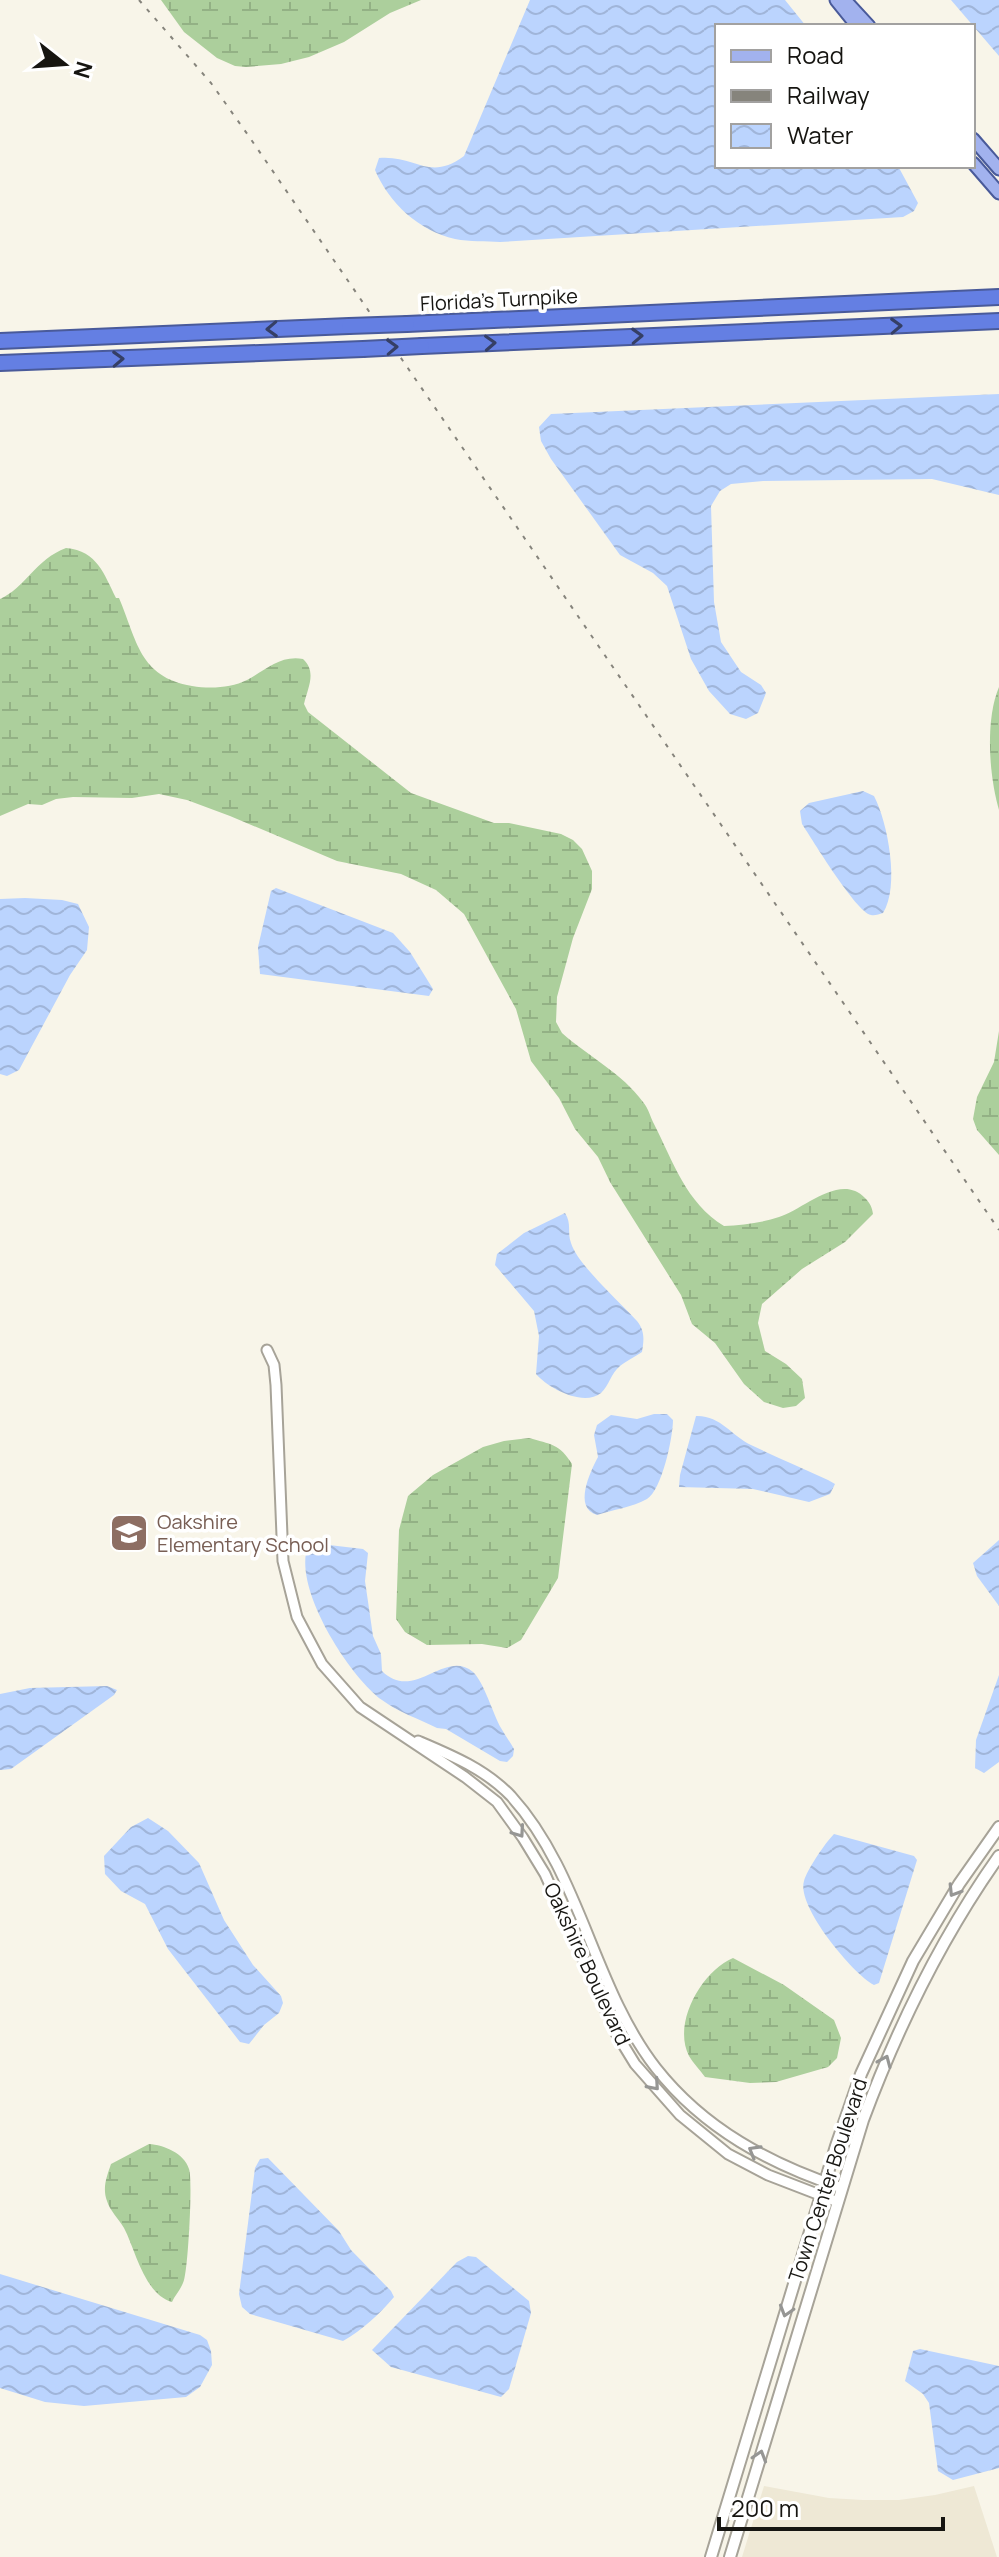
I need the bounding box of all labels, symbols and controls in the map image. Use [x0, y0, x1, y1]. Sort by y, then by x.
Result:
north arrow [24, 24, 104, 104]
legend [715, 24, 975, 168]
text: Road [787, 38, 844, 71]
text: N [66, 58, 100, 82]
text: Railway [787, 78, 870, 111]
text: Water [787, 118, 854, 151]
street label: Florida's Turnpike [419, 282, 579, 317]
one-way arrow [890, 317, 903, 334]
one-way arrow [265, 321, 278, 338]
one-way arrow [631, 328, 644, 345]
one-way arrow [484, 334, 497, 351]
one-way arrow [386, 339, 399, 356]
one-way arrow [112, 350, 125, 367]
place label: Oakshire Elementary School [157, 1508, 329, 1558]
school or university icon: Oakshire Elementary School [108, 1512, 150, 1554]
one-way arrow [509, 1824, 524, 1838]
street label: Oakshire Boulevard [538, 1878, 637, 2049]
one-way arrow [949, 1882, 964, 1897]
one-way arrow [876, 2055, 892, 2070]
street label: Town Center Boulevard [782, 2075, 873, 2285]
one-way arrow [644, 2076, 658, 2091]
one-way arrow [748, 2145, 763, 2161]
one-way arrow [779, 2303, 795, 2317]
one-way arrow [751, 2449, 767, 2463]
scale bar [719, 2481, 943, 2531]
text: 200 m [731, 2491, 799, 2524]

